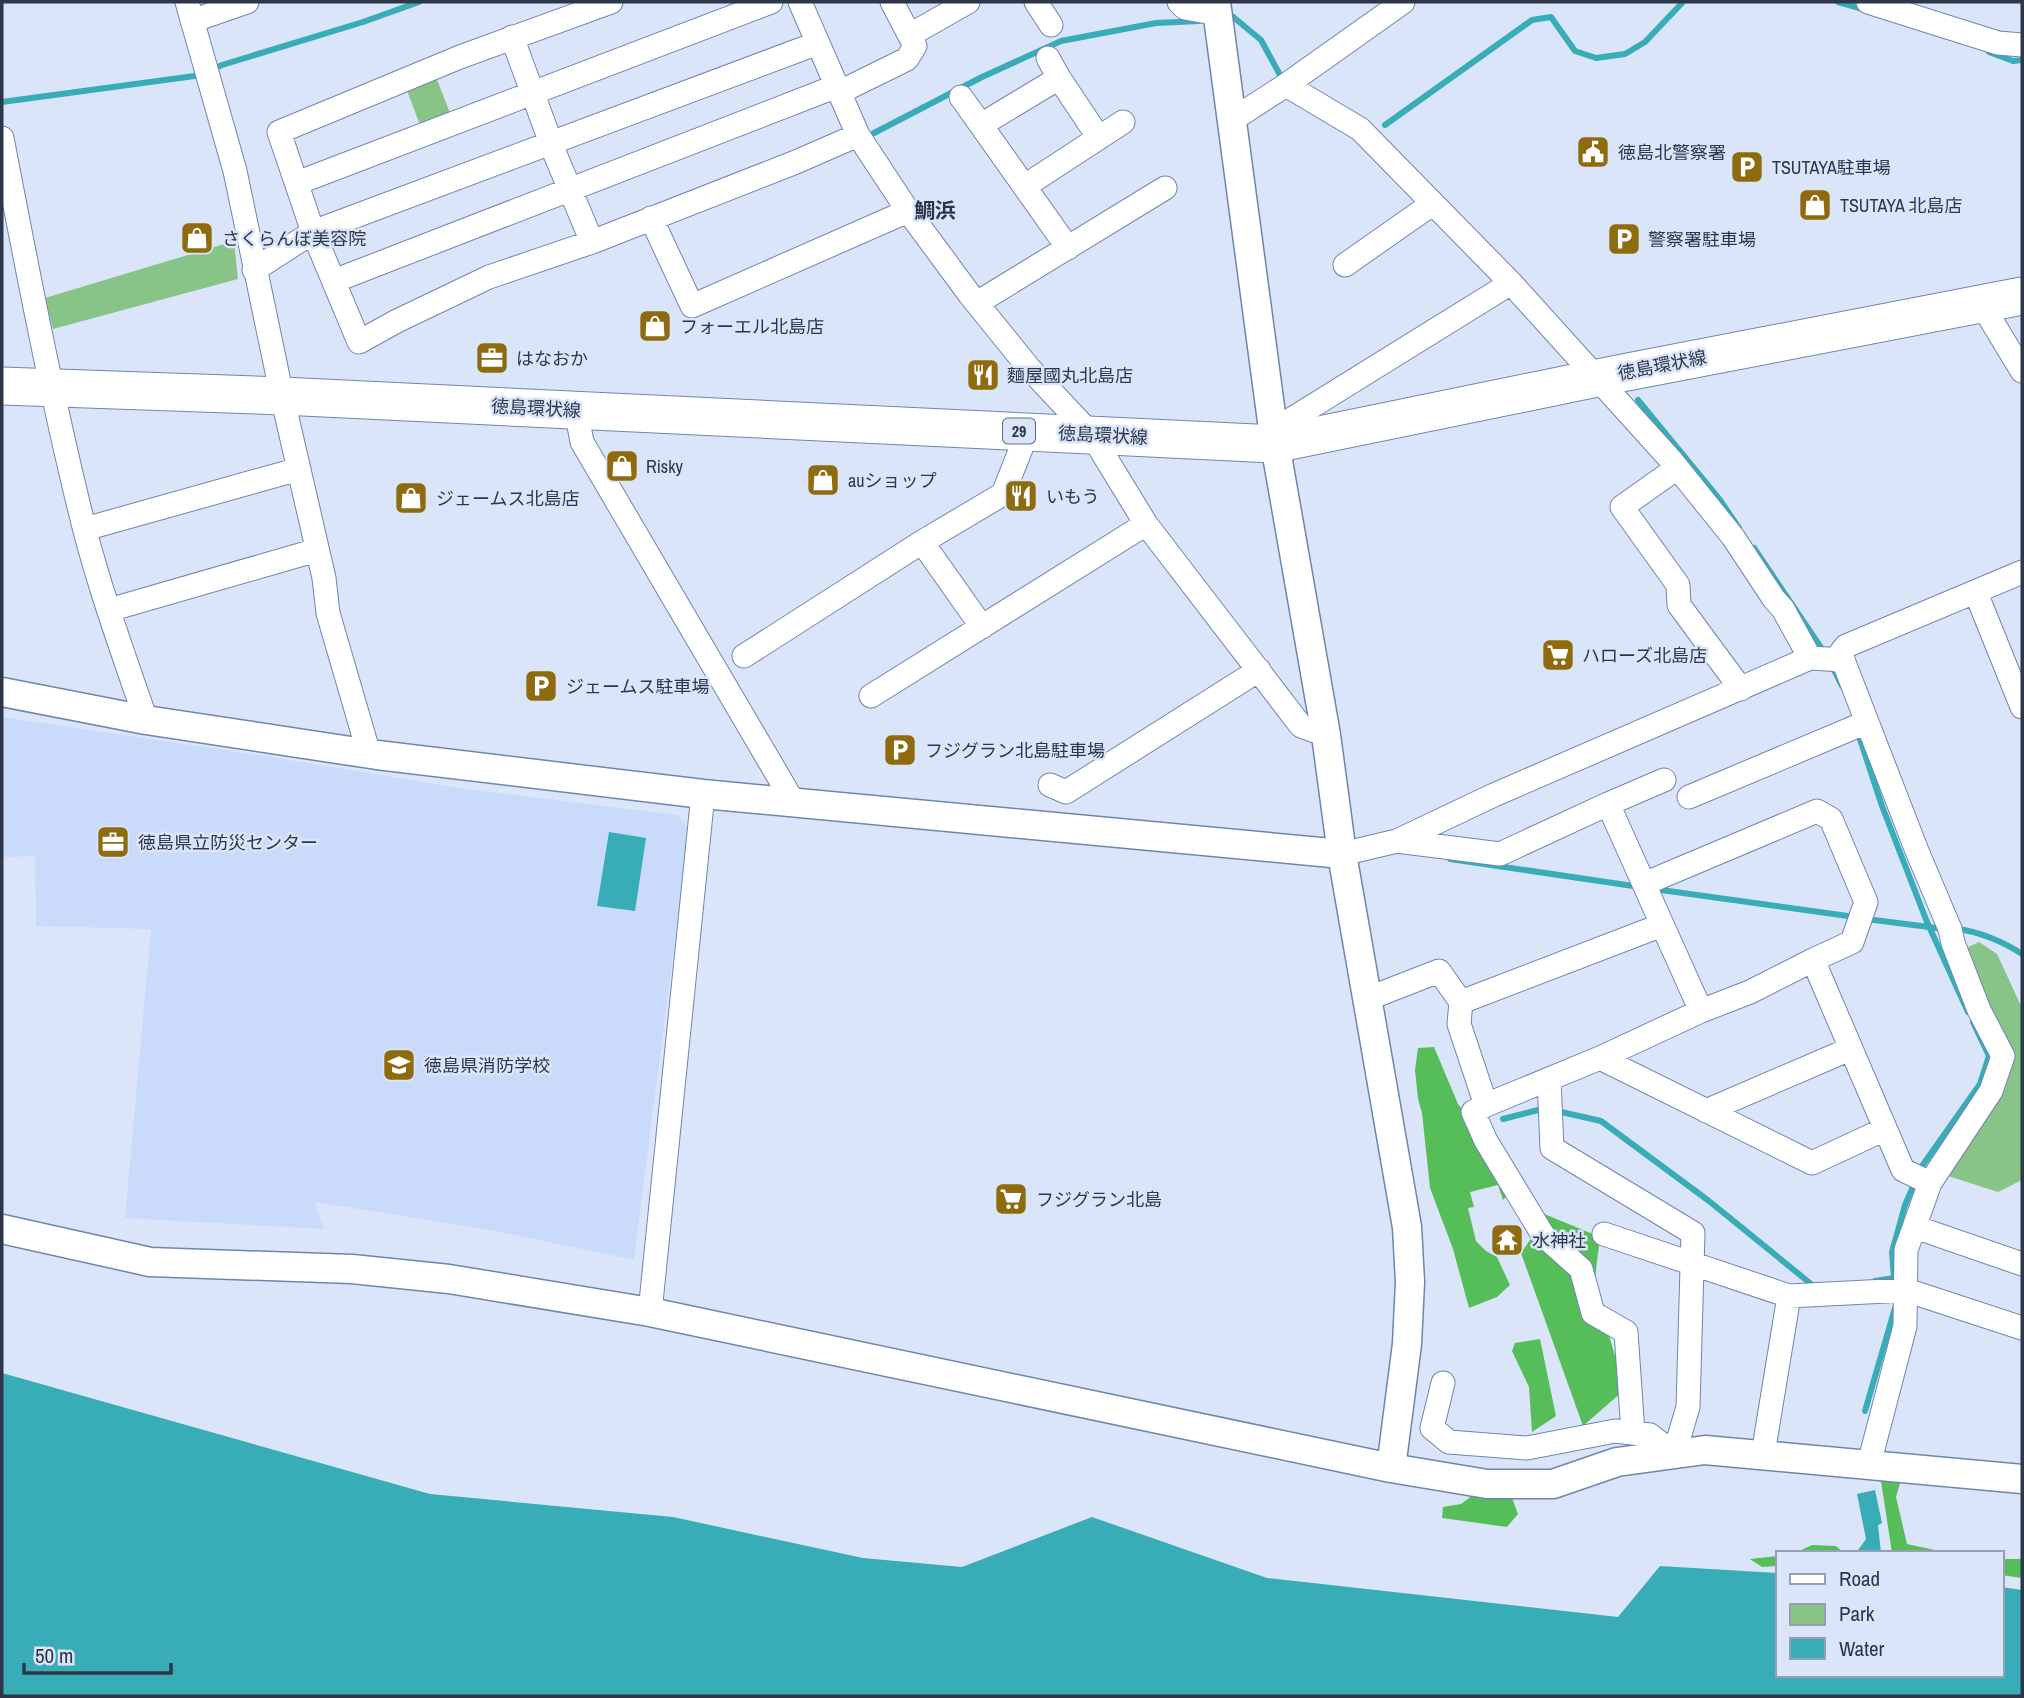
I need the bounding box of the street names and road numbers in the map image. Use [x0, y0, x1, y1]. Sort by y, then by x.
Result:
street label: 徳島環状線 [1615, 344, 1709, 386]
street label: 徳島環状線 [490, 393, 582, 423]
road number: 29 [1003, 418, 1035, 444]
street label: 徳島環状線 [1057, 420, 1149, 450]

